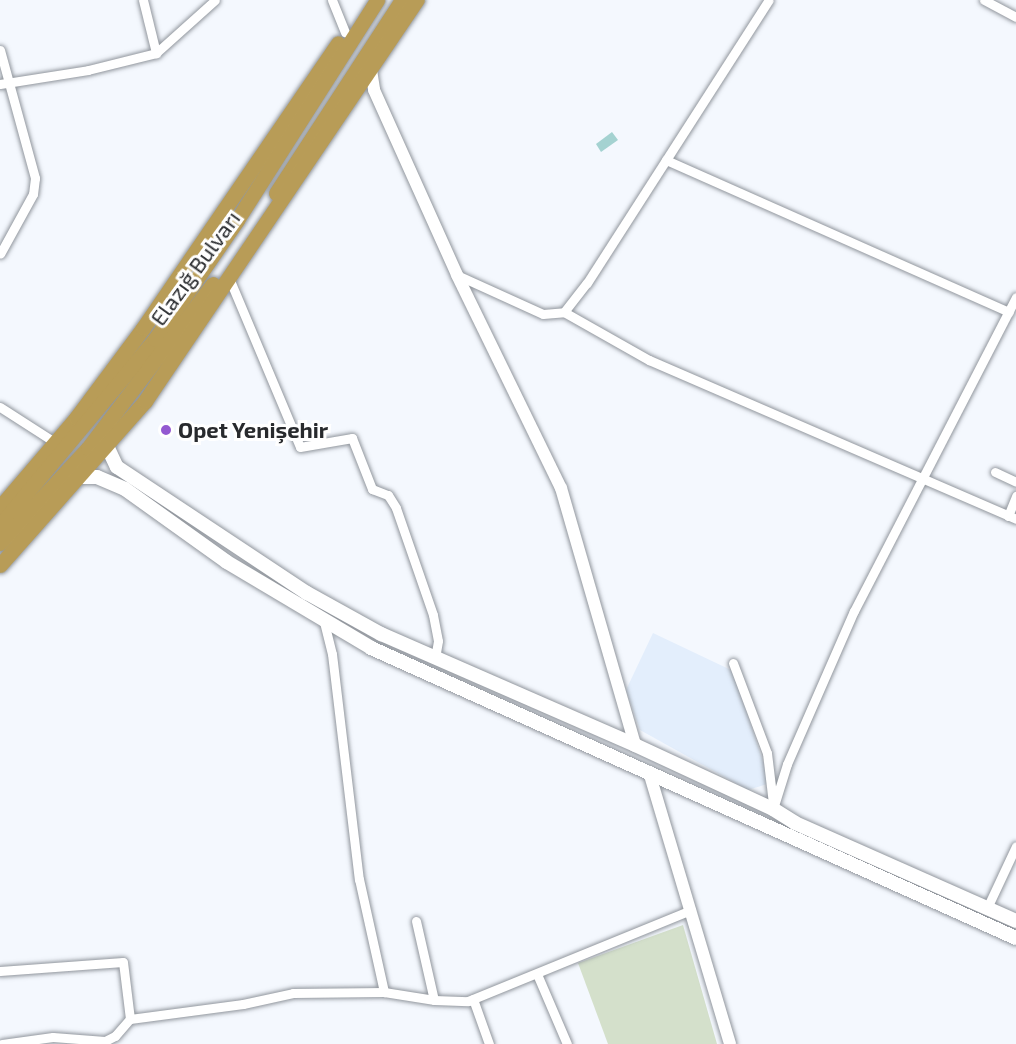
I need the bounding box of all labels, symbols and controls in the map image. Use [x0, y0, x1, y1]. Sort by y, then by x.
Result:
street label: Elazığ Bulvarı [145, 206, 245, 330]
place label: Opet Yenişehir [178, 417, 329, 443]
marker: Opet Yenişehir [159, 423, 173, 437]

